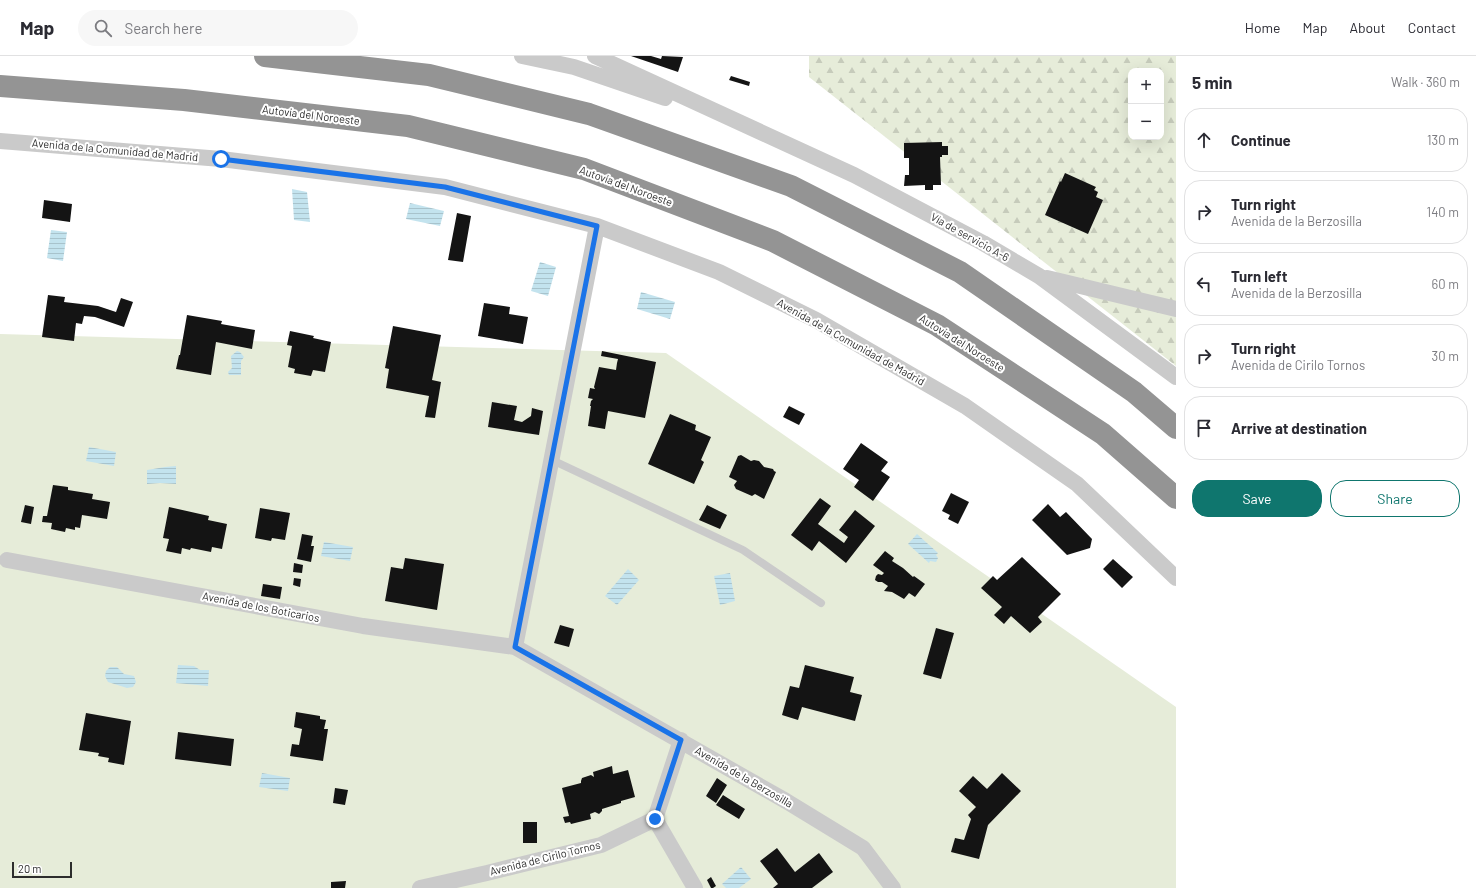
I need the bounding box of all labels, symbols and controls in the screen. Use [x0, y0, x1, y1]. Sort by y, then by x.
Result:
search box [78, 10, 358, 46]
text: Map [20, 16, 54, 39]
icon: search [92, 17, 114, 39]
text: Search here [124, 19, 202, 37]
text: Home [1245, 19, 1281, 36]
text: Map [1303, 19, 1327, 36]
text: About [1349, 19, 1386, 36]
text: Contact [1408, 19, 1456, 36]
map controls [1128, 68, 1164, 140]
button: + [1128, 68, 1164, 104]
text: 5 min [1192, 72, 1232, 92]
text: Walk · 360 m [1391, 74, 1460, 90]
street label: Autovía del Noroeste [261, 102, 361, 127]
button: − [1128, 104, 1164, 140]
icon: ahead [1193, 129, 1215, 151]
text: Continue [1231, 131, 1291, 149]
text: 130 m [1427, 132, 1459, 148]
street label: Avenida de la Comunidad de Madrid [31, 136, 199, 163]
route start [212, 150, 230, 168]
street label: Autovía del Noroeste [578, 163, 675, 208]
text: Turn right [1231, 195, 1296, 213]
icon: right [1193, 201, 1215, 223]
text: 140 m [1427, 204, 1459, 220]
street label: Vía de servicio A-6 [929, 210, 1012, 264]
text: Avenida de la Berzosilla [1231, 213, 1362, 229]
text: Turn left [1231, 267, 1287, 285]
icon: left [1193, 273, 1215, 295]
text: 60 m [1432, 276, 1459, 292]
text: Avenida de la Berzosilla [1231, 285, 1362, 301]
street label: Avenida de la Comunidad de Madrid [775, 295, 927, 388]
street label: Autovía del Noroeste [917, 311, 1007, 374]
text: Turn right [1231, 339, 1296, 357]
icon: right [1193, 345, 1215, 367]
text: 30 m [1432, 348, 1459, 364]
text: Avenida de Cirilo Tornos [1231, 357, 1365, 373]
icon: arrive [1193, 417, 1215, 439]
text: Arrive at destination [1231, 419, 1367, 437]
button: Save [1192, 480, 1322, 517]
button: Share [1330, 480, 1460, 517]
street label: Avenida de los Boticarios [201, 589, 321, 624]
street label: Avenida de la Berzosilla [693, 743, 795, 810]
route end [646, 810, 664, 828]
street label: Avenida de Cirilo Tornos [488, 837, 602, 878]
scale bar [12, 860, 72, 879]
text: 20 m [18, 862, 41, 875]

